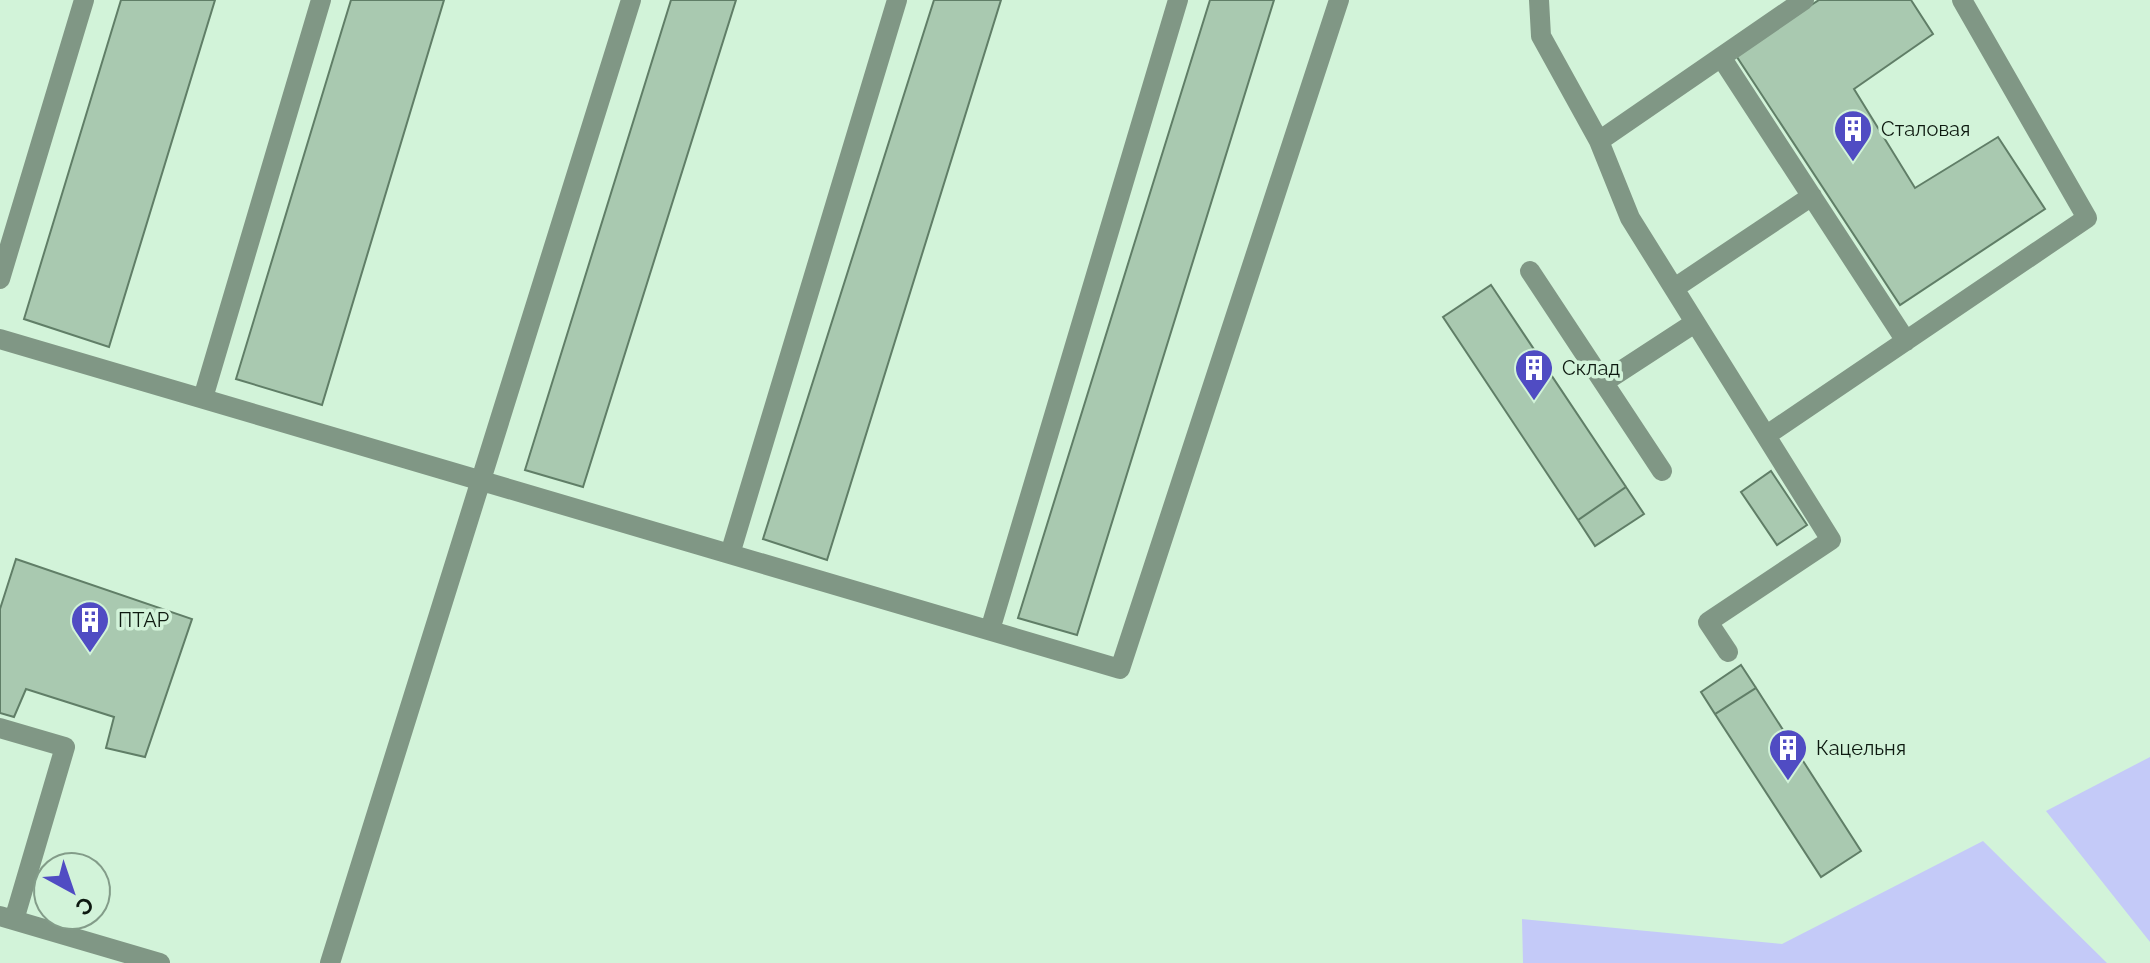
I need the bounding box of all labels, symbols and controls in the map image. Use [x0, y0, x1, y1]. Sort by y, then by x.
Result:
building icon: Сталовая [1832, 108, 1874, 163]
place label: Сталовая [1881, 117, 1970, 141]
building icon: Склад [1513, 347, 1555, 402]
place label: Склад [1562, 356, 1620, 380]
building icon: ПТАР [69, 599, 111, 654]
place label: ПТАР [118, 608, 169, 632]
building icon: Кацельня [1767, 727, 1809, 782]
place label: Кацельня [1816, 736, 1906, 760]
north arrow [32, 851, 112, 931]
text: С [71, 892, 99, 921]

